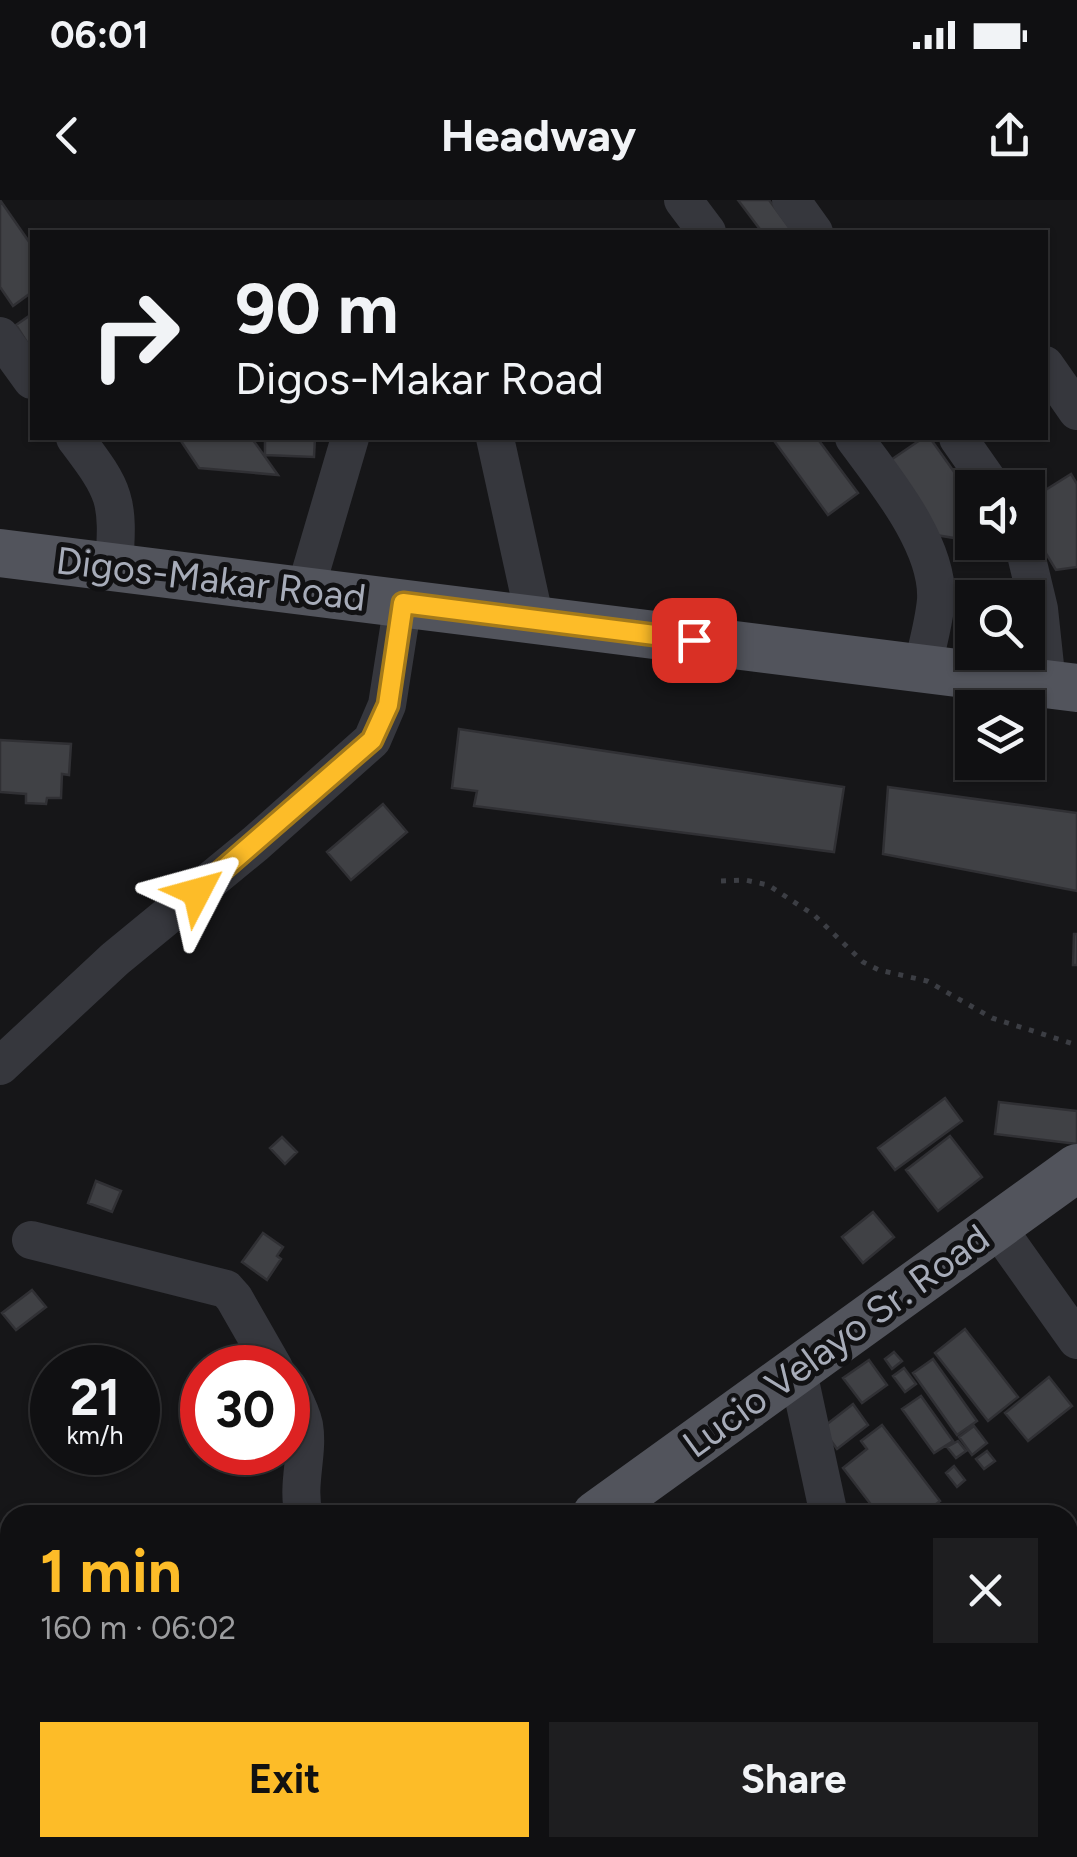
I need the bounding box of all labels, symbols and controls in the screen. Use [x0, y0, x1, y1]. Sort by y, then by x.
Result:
text: 06:01 [50, 12, 149, 58]
icon: back [40, 108, 95, 163]
text: Headway [441, 108, 636, 162]
icon: share [982, 108, 1037, 163]
text: 90 m [235, 266, 399, 351]
icon: right [70, 270, 200, 400]
text: Digos-Makar Road [235, 351, 604, 405]
map controls [955, 470, 1045, 780]
button: sound [955, 470, 1045, 560]
street label: Digos-Makar Road [54, 537, 368, 621]
button: search [955, 580, 1045, 670]
pin [652, 598, 737, 683]
icon: arrive [667, 613, 722, 668]
button: layers [955, 690, 1045, 780]
position arrow [145, 840, 249, 944]
street label: Lucio Velayo Sr. Road [674, 1215, 998, 1467]
speed limit sign: 30 [180, 1345, 310, 1475]
text: 21 [70, 1367, 120, 1428]
text: km/h [66, 1420, 124, 1450]
text: 1 min [40, 1535, 182, 1607]
button: close [933, 1538, 1038, 1643]
text: 160 m · 06:02 [40, 1609, 236, 1647]
button: Exit [40, 1722, 529, 1837]
button: Share [549, 1722, 1038, 1837]

